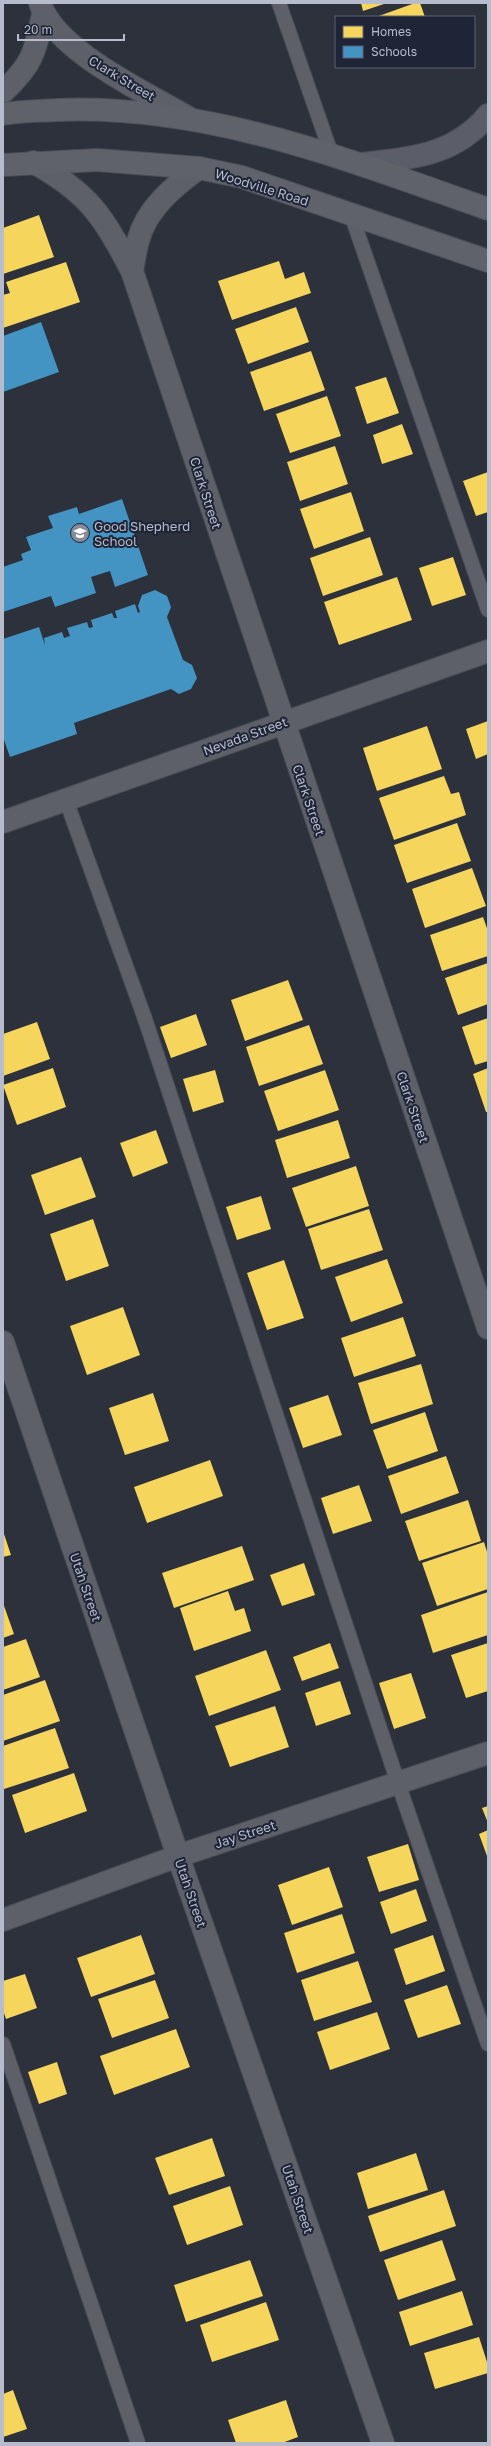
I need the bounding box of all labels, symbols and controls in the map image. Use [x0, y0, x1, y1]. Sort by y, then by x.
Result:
scale bar [18, 16, 124, 42]
legend [335, 16, 475, 68]
text: 20 m [24, 22, 52, 37]
text: Homes [371, 24, 411, 39]
text: Schools [371, 44, 417, 59]
street label: Clark Street [86, 52, 158, 104]
street label: Woodville Road [213, 165, 311, 209]
street label: Clark Street [187, 455, 225, 531]
place label: Good Shepherd School [94, 518, 190, 549]
school or university icon: Good Shepherd School [69, 522, 91, 544]
street label: Nevada Street [201, 713, 289, 759]
street label: Clark Street [289, 762, 329, 838]
street label: Clark Street [393, 1069, 433, 1145]
street label: Utah Street [67, 1550, 105, 1624]
street label: Jay Street [212, 1817, 278, 1851]
street label: Utah Street [172, 1856, 210, 1930]
street label: Utah Street [279, 2162, 317, 2236]

